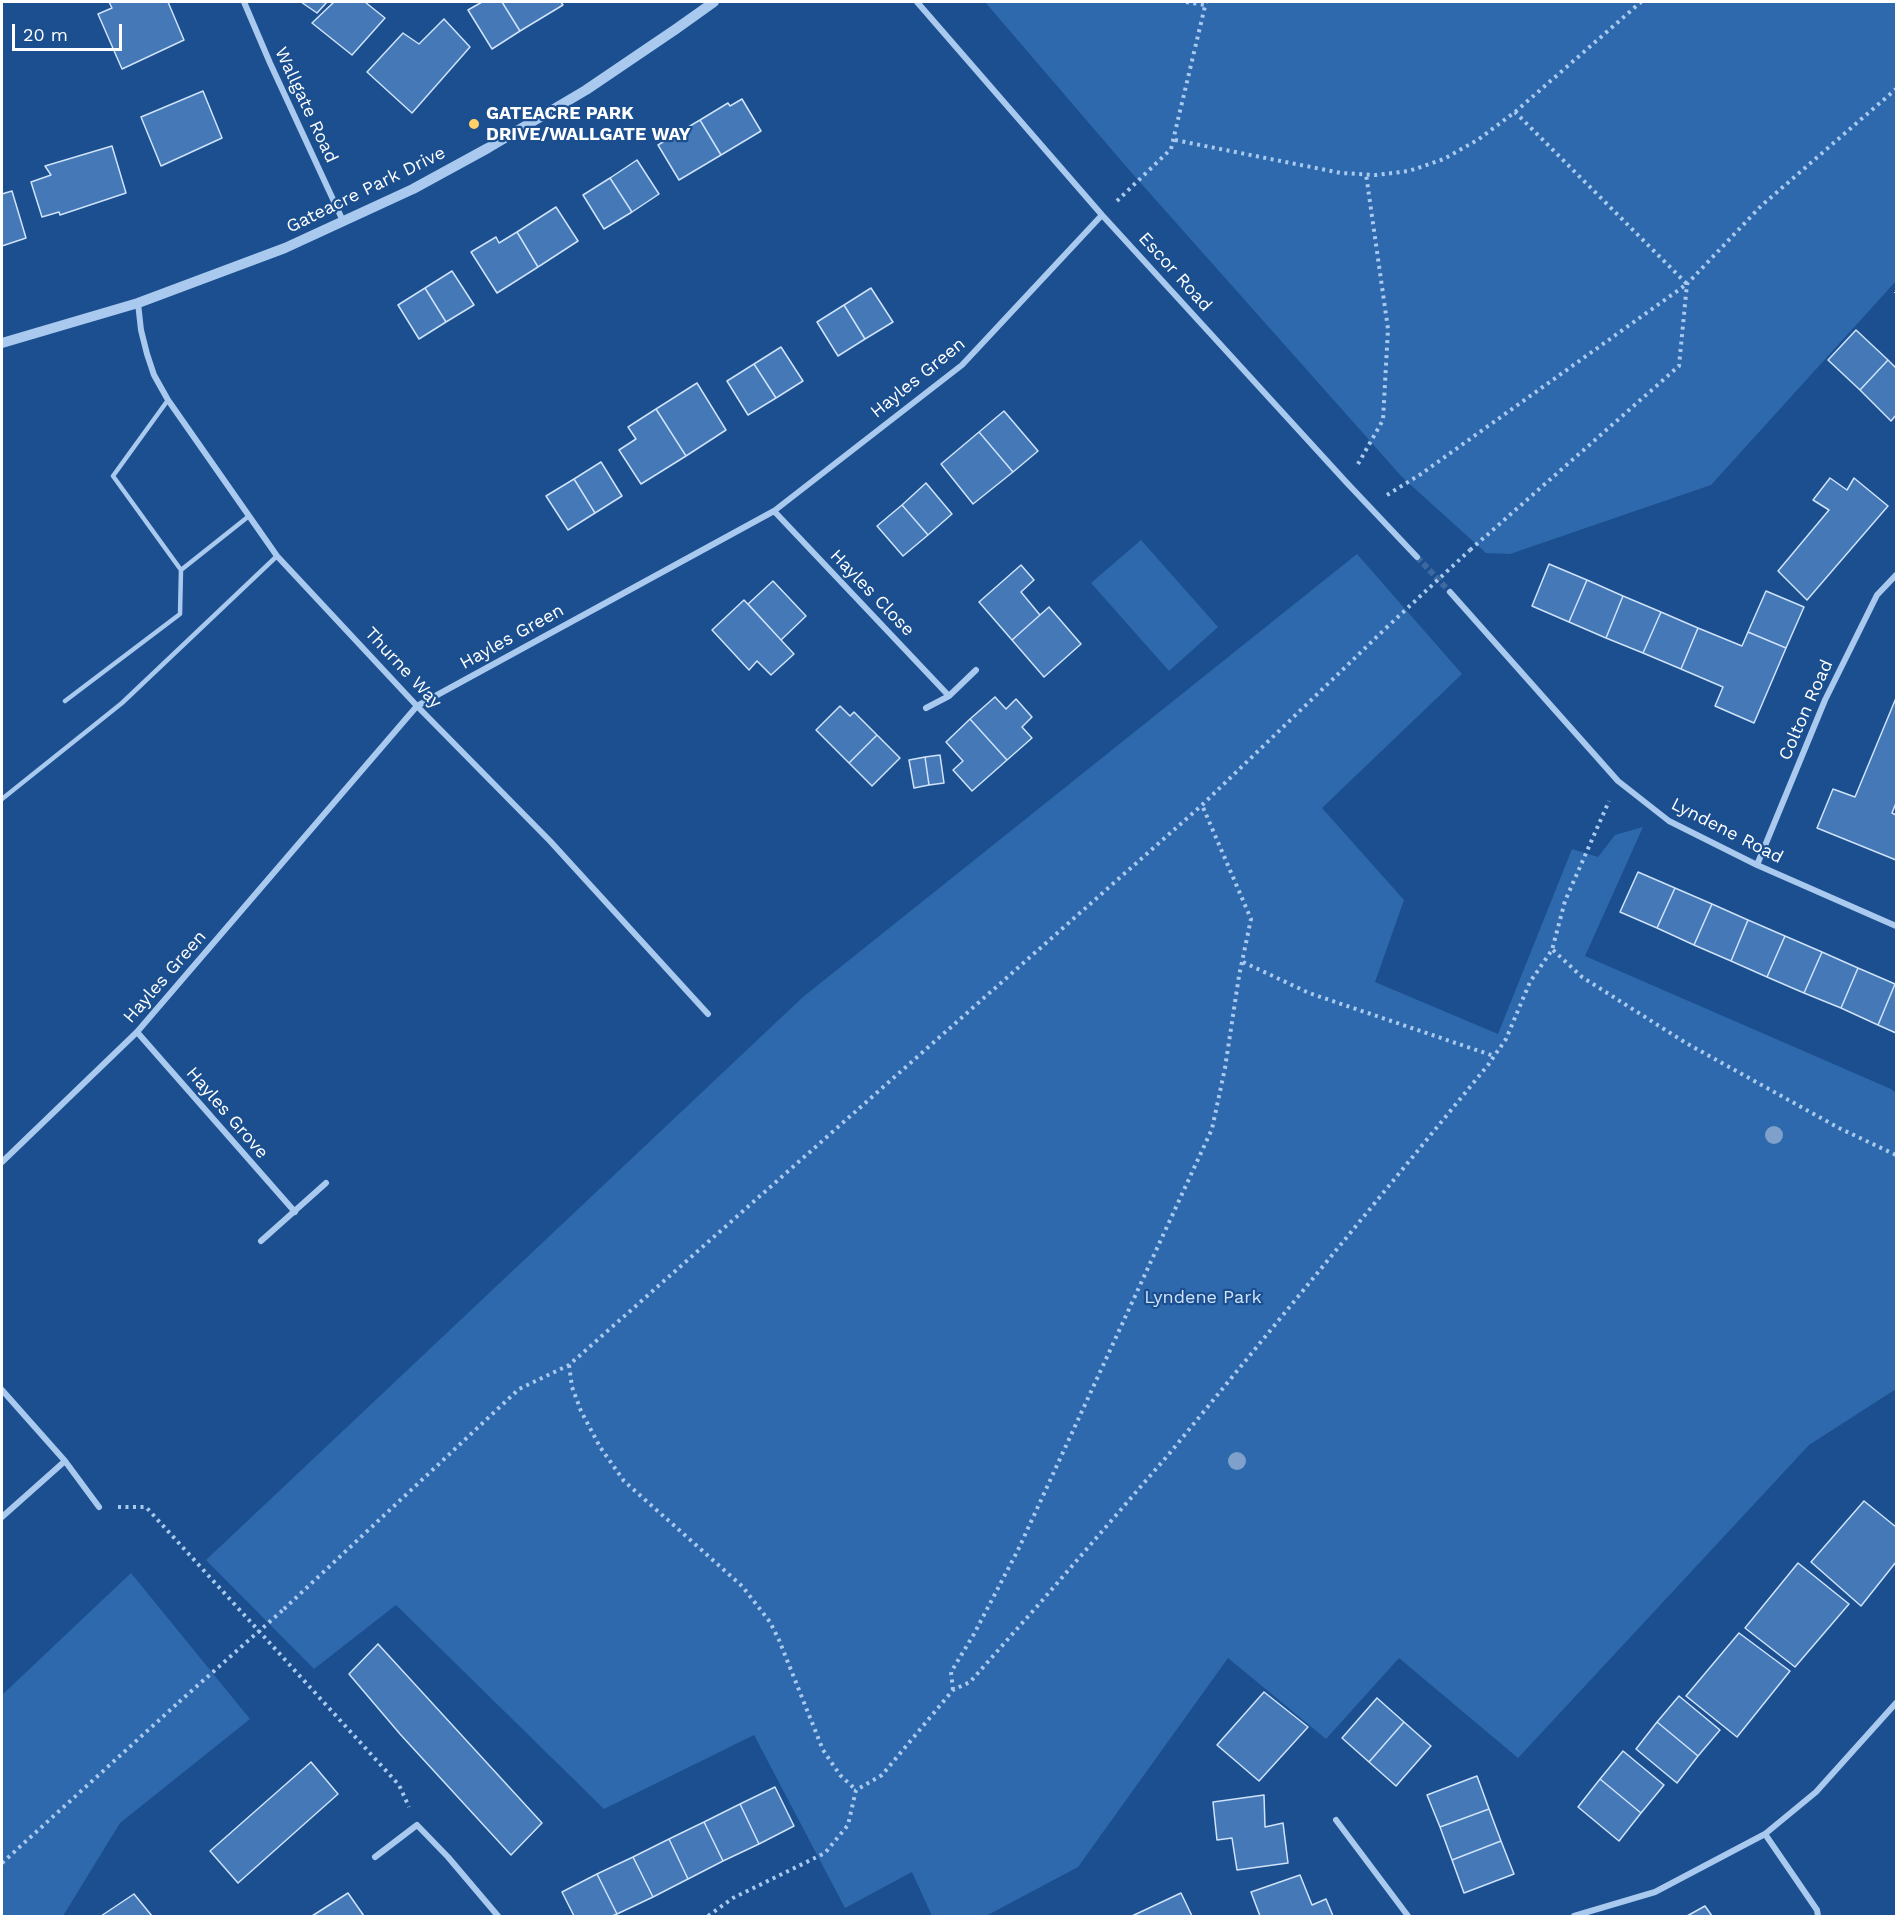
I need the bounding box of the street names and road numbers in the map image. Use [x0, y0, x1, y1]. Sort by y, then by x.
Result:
street label: Wallgate Road [270, 44, 342, 166]
street label: Gateacre Park Drive [283, 142, 449, 238]
street label: Escor Road [1134, 228, 1216, 316]
street label: Hayles Green [866, 333, 970, 423]
street label: Hayles Close [825, 545, 919, 641]
street label: Hayles Green [456, 600, 568, 674]
street label: Thurne Way [360, 623, 446, 713]
street label: Colton Road [1774, 656, 1838, 764]
street label: Lyndene Road [1667, 793, 1787, 869]
street label: Hayles Green [119, 926, 211, 1028]
street label: Hayles Grove [181, 1063, 273, 1163]

